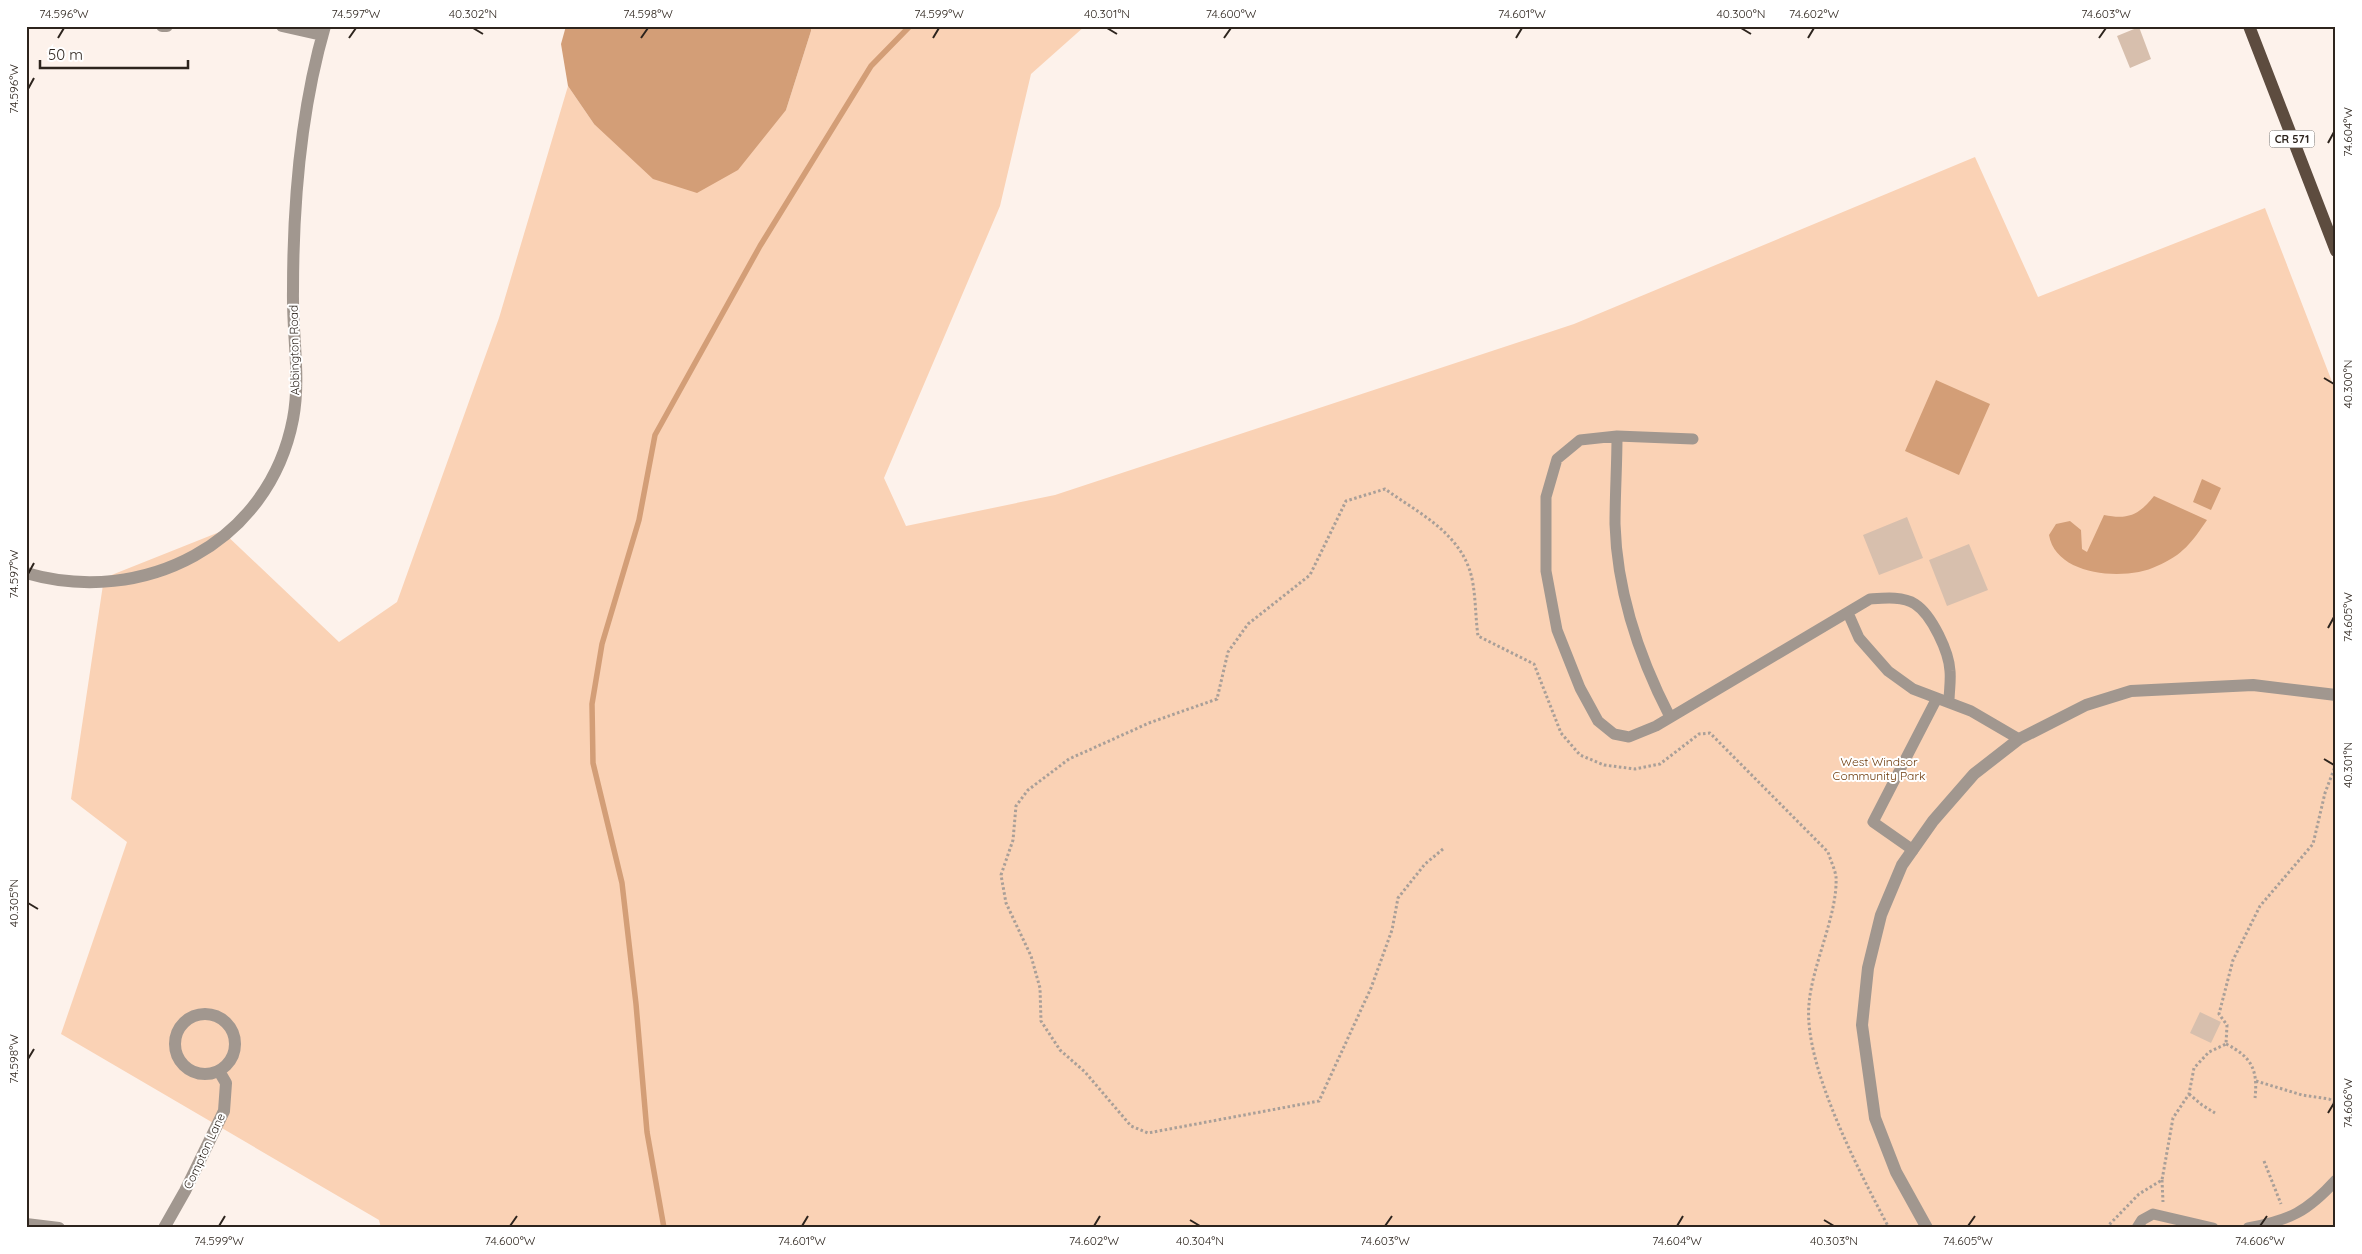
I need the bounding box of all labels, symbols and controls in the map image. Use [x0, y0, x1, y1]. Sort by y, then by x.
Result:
text: 74.596°W [39, 6, 89, 21]
text: 74.597°W [332, 6, 381, 21]
text: 40.302°N [449, 6, 497, 21]
text: 74.598°W [623, 6, 673, 21]
text: 74.599°W [914, 6, 964, 21]
text: 40.301°N [1084, 6, 1130, 21]
text: 74.600°W [1206, 6, 1257, 21]
text: 74.601°W [1498, 6, 1546, 21]
text: 40.300°N [1717, 6, 1765, 21]
text: 74.602°W [1789, 6, 1839, 21]
text: 74.603°W [2081, 6, 2131, 21]
scale bar [40, 38, 188, 70]
text: 50 m [48, 45, 83, 64]
text: 74.596°W [6, 64, 21, 114]
text: 74.604°W [2340, 107, 2355, 157]
road number: CR 571 [2270, 130, 2314, 148]
street label: Abbington Road [286, 305, 302, 395]
text: 40.300°N [2340, 360, 2355, 408]
text: 74.597°W [6, 549, 21, 598]
text: 74.605°W [2340, 592, 2355, 642]
text: 40.301°N [2340, 742, 2355, 788]
park label: West Windsor Community Park [1833, 754, 1925, 783]
text: 40.305°N [6, 879, 21, 927]
text: 74.598°W [6, 1034, 21, 1084]
text: 74.606°W [2340, 1078, 2355, 1128]
street label: Compton Lane [180, 1110, 228, 1191]
text: 74.599°W [194, 1233, 244, 1248]
text: 74.600°W [485, 1233, 536, 1248]
text: 74.601°W [778, 1233, 826, 1248]
text: 74.602°W [1069, 1233, 1119, 1248]
text: 40.304°N [1176, 1233, 1224, 1248]
text: 74.603°W [1360, 1233, 1410, 1248]
text: 74.604°W [1652, 1233, 1702, 1248]
text: 40.303°N [1810, 1233, 1858, 1248]
text: 74.605°W [1943, 1233, 1993, 1248]
text: 74.606°W [2235, 1233, 2285, 1248]

